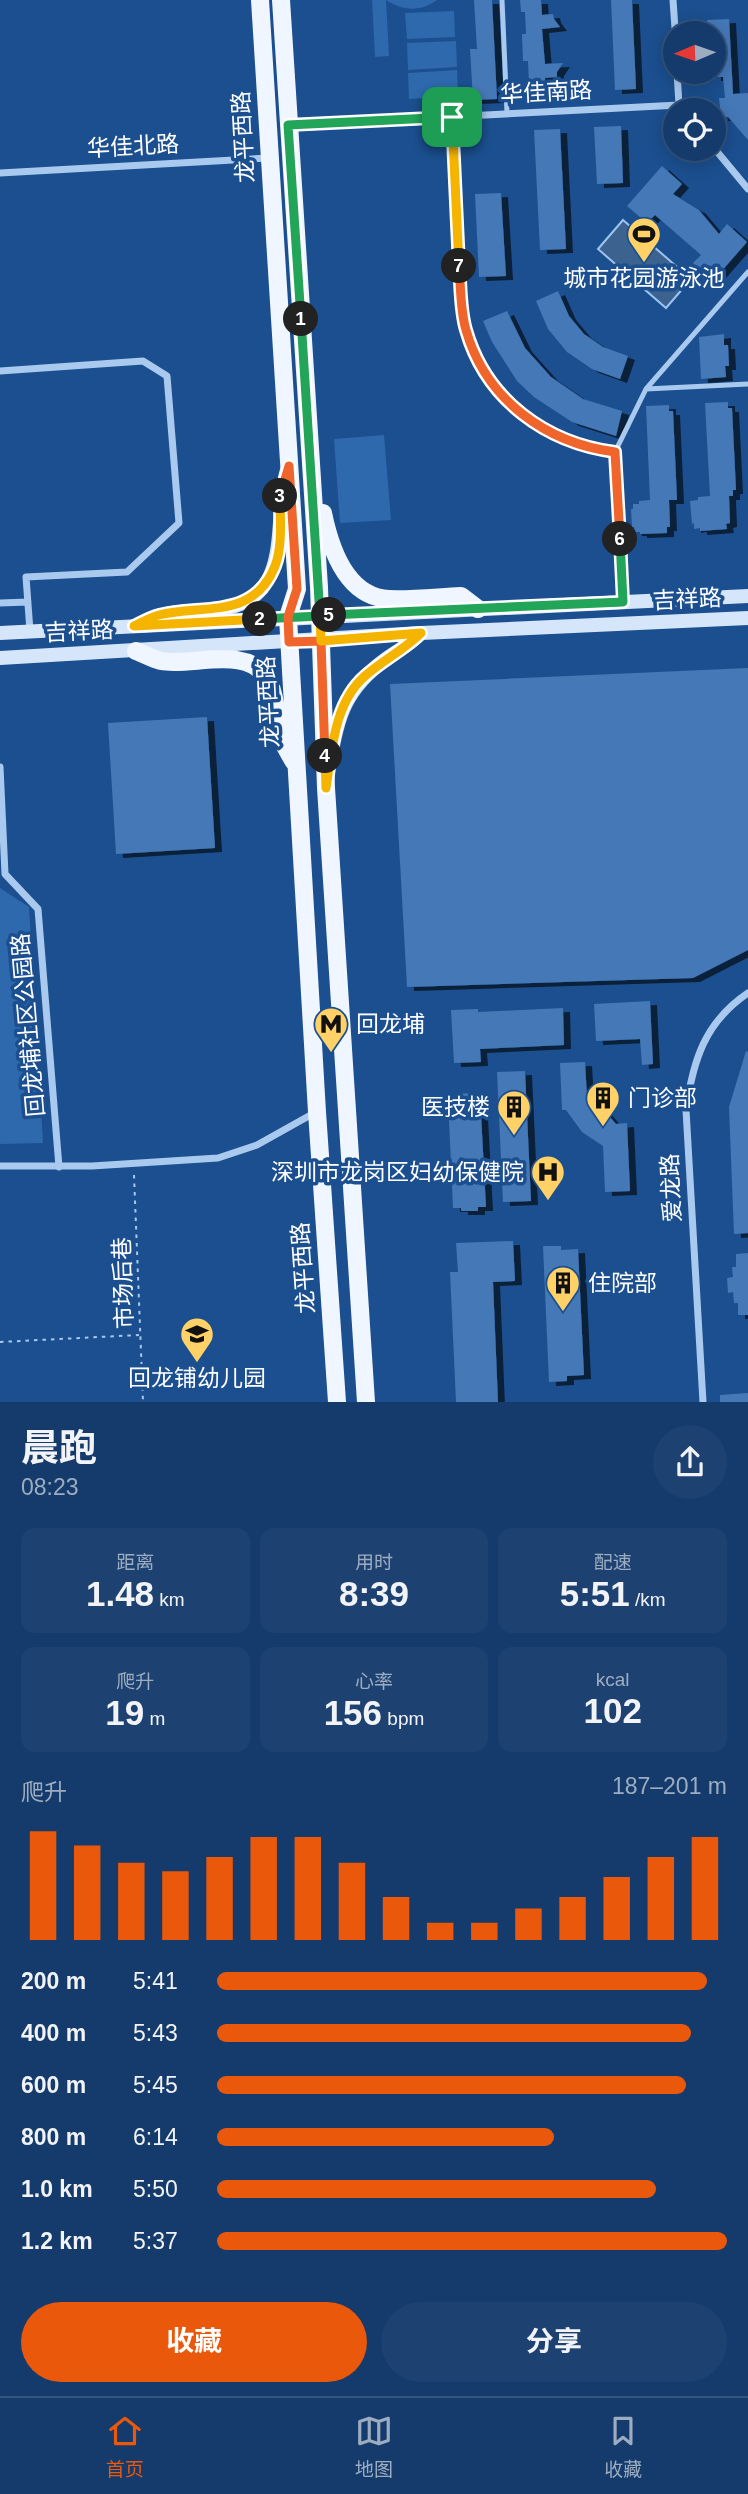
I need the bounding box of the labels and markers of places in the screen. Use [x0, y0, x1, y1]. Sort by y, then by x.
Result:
pin [422, 87, 482, 147]
sports icon: 城市花园游泳池 [625, 215, 663, 264]
pin: 7 [442, 248, 476, 284]
place label: 城市花园游泳池 [564, 265, 725, 291]
pin: 1 [284, 302, 318, 336]
pin: 3 [262, 478, 298, 514]
pin: 6 [602, 522, 638, 556]
pin: 5 [312, 598, 346, 632]
pin: 2 [243, 602, 278, 636]
pin: 4 [308, 738, 342, 774]
metro station icon: 回龙埔 [312, 1005, 350, 1054]
place label: 回龙埔 [356, 1011, 425, 1037]
building icon: 门诊部 [584, 1079, 622, 1128]
place label: 门诊部 [628, 1085, 697, 1111]
building icon: 医技楼 [495, 1088, 533, 1137]
place label: 医技楼 [421, 1094, 490, 1120]
hospital icon: 深圳市龙岗区妇幼保健院 [529, 1153, 567, 1202]
place label: 深圳市龙岗区妇幼保健院 [271, 1159, 524, 1185]
building icon: 住院部 [544, 1264, 582, 1313]
place label: 住院部 [588, 1270, 657, 1296]
school or university icon: 回龙铺幼儿园 [178, 1315, 216, 1364]
place label: 回龙铺幼儿园 [128, 1365, 266, 1391]

